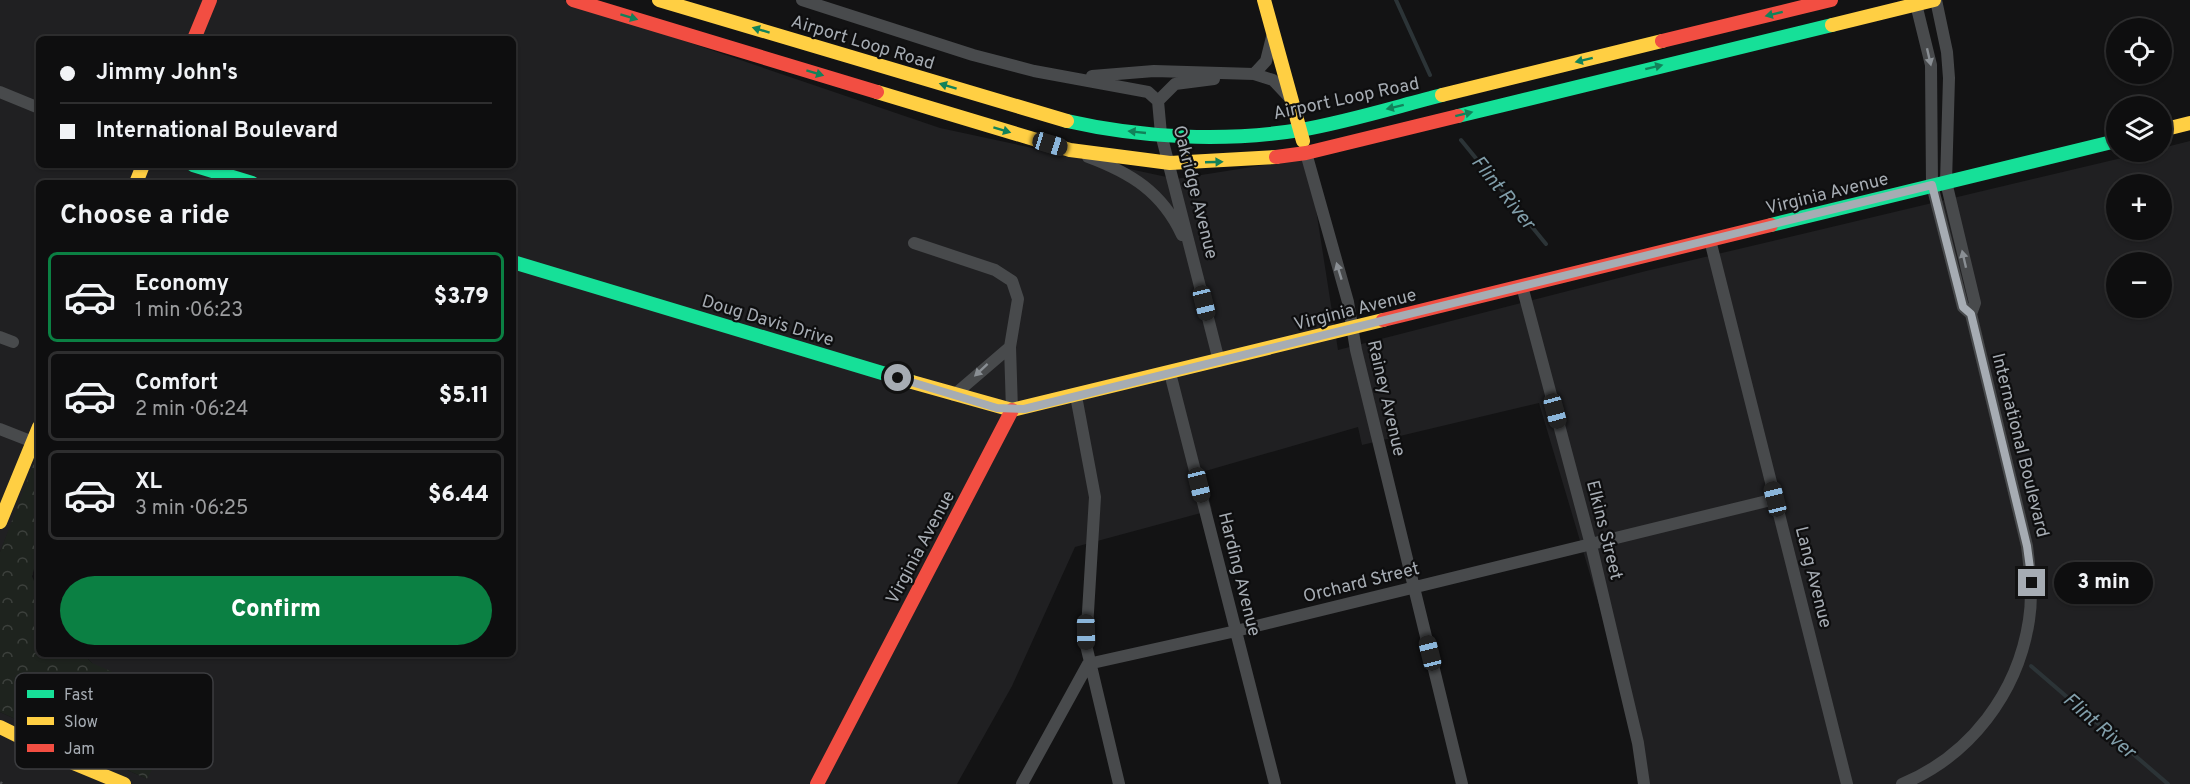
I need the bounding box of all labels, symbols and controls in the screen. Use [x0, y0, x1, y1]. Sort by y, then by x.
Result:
one-way arrow [1765, 9, 1783, 19]
street label: Airport Loop Road [788, 11, 937, 76]
one-way arrow [620, 13, 638, 22]
map controls [2106, 18, 2172, 318]
button: locate [2106, 18, 2172, 84]
one-way arrow [752, 25, 770, 34]
one-way arrow [1925, 47, 1934, 66]
one-way arrow [1575, 56, 1594, 66]
text: Jimmy John's [96, 60, 238, 87]
one-way arrow [1644, 62, 1663, 72]
one-way arrow [807, 69, 825, 78]
street label: Airport Loop Road [1271, 73, 1421, 126]
one-way arrow [939, 81, 957, 90]
button: layers [2106, 96, 2172, 162]
one-way arrow [1386, 102, 1404, 112]
one-way arrow [1455, 108, 1474, 118]
text: International Boulevard [96, 118, 338, 145]
street label: Oakridge Avenue [1167, 123, 1222, 262]
one-way arrow [993, 126, 1011, 135]
one-way arrow [1127, 127, 1146, 137]
car [1030, 130, 1070, 158]
water label: Flint River [1465, 151, 1541, 237]
one-way arrow [1205, 157, 1224, 166]
street label: Virginia Avenue [1764, 168, 1891, 221]
button: + [2106, 174, 2172, 240]
text: Choose a ride [60, 199, 230, 233]
one-way arrow [1959, 250, 1969, 269]
button: − [2106, 252, 2172, 318]
one-way arrow [1334, 262, 1343, 280]
icon: car [63, 270, 117, 324]
text: Economy [135, 271, 229, 298]
car [1191, 283, 1217, 323]
text: $3.79 [434, 284, 489, 311]
street label: Virginia Avenue [1292, 284, 1419, 337]
street label: Doug Davis Drive [699, 290, 836, 352]
text: 1 min · 06:23 [135, 298, 243, 324]
street label: Rainey Avenue [1361, 338, 1410, 459]
street label: International Boulevard [1986, 351, 2054, 540]
one-way arrow [974, 363, 989, 376]
route start [884, 364, 911, 391]
icon: car [63, 369, 117, 423]
text: Comfort [135, 370, 218, 397]
text: $5.11 [439, 383, 489, 410]
car [1542, 391, 1568, 431]
text: 2 min · 06:24 [135, 397, 248, 423]
car [1186, 465, 1212, 505]
icon: car [63, 468, 117, 522]
text: XL [135, 469, 162, 496]
street label: Elkins Street [1580, 478, 1627, 583]
car [1762, 479, 1788, 519]
text: $6.44 [428, 482, 489, 509]
street label: Virginia Avenue [882, 487, 961, 608]
text: 3 min · 06:25 [135, 496, 248, 522]
street label: Harding Avenue [1212, 510, 1265, 639]
street label: Lang Avenue [1789, 524, 1836, 631]
street label: Orchard Street [1301, 558, 1422, 609]
callout: 3 min [2053, 562, 2152, 604]
route end [2018, 569, 2045, 596]
text: 3 min [2077, 570, 2130, 596]
button: Confirm [60, 576, 492, 645]
car [1077, 614, 1095, 650]
car [1417, 633, 1443, 673]
legend [15, 673, 213, 769]
text: Fast [64, 686, 94, 706]
water label: Flint River [2057, 688, 2142, 766]
text: Slow [64, 713, 98, 733]
text: Jam [64, 740, 95, 760]

